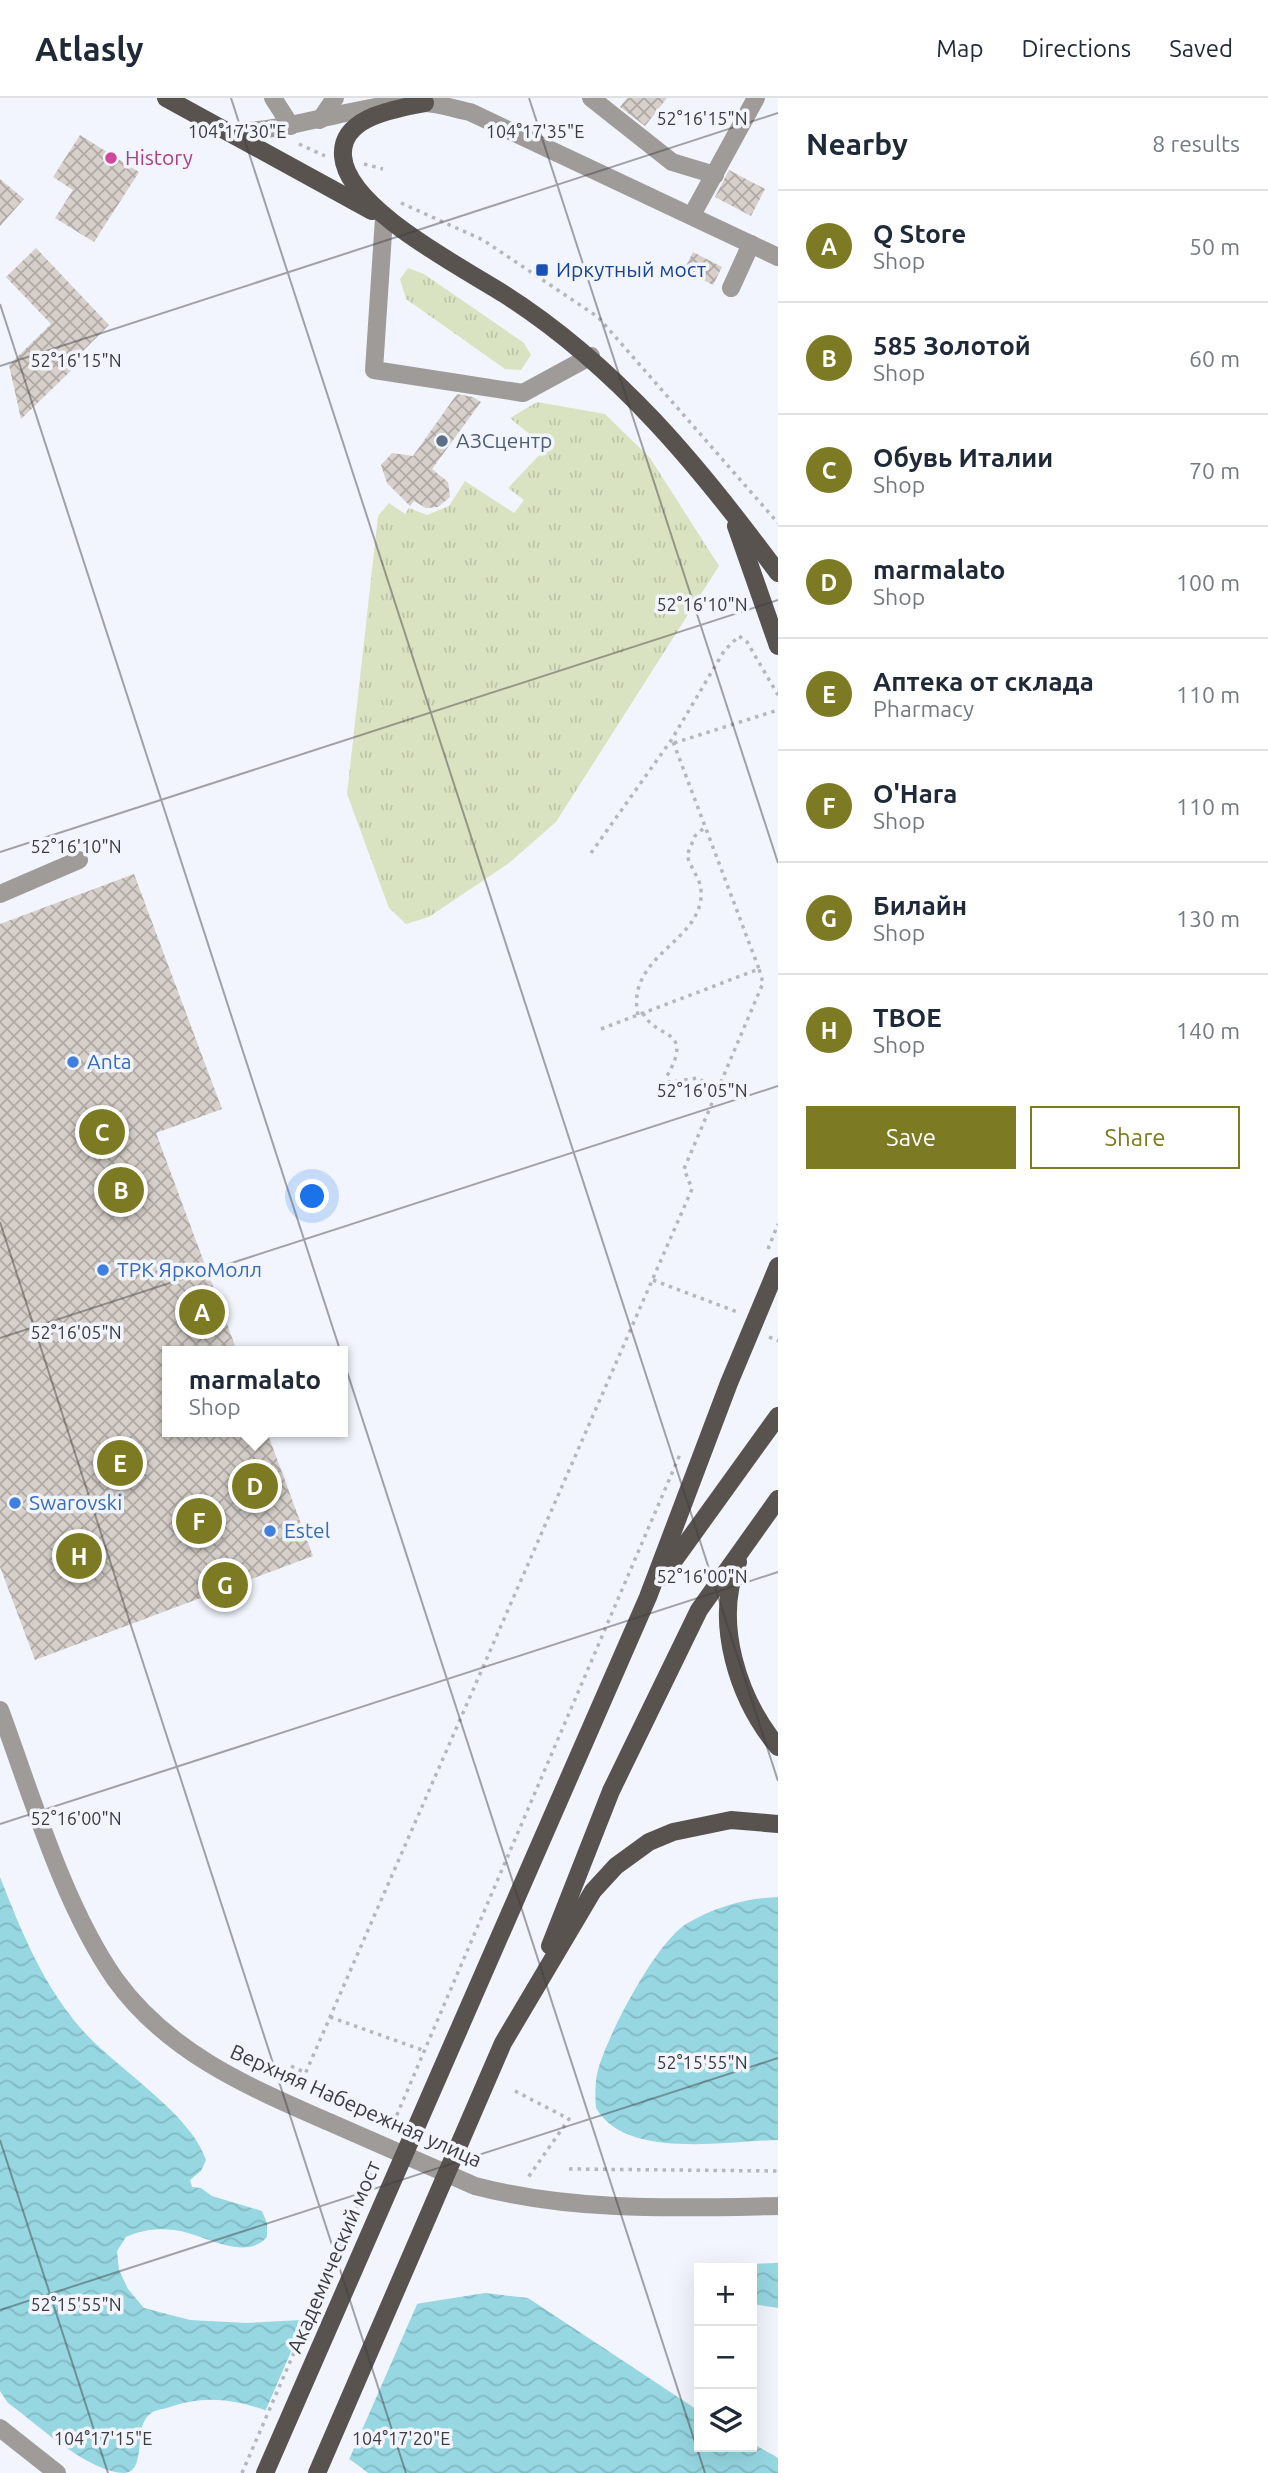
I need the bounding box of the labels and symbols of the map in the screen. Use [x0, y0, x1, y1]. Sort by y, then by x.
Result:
text: 52°16'15"N [656, 108, 748, 128]
text: 104°17'30"E [188, 121, 286, 141]
text: 104°17'35"E [486, 121, 584, 141]
place label: History [125, 145, 193, 169]
marker: History [103, 150, 119, 166]
place label: Иркутный мост [556, 257, 707, 281]
marker: Иркутный мост [534, 262, 550, 278]
text: 52°16'15"N [30, 350, 122, 370]
place label: АЗСцентр [456, 428, 552, 452]
marker: АЗСцентр [434, 433, 450, 449]
text: 52°16'10"N [656, 594, 748, 614]
text: 52°16'10"N [30, 836, 122, 856]
place label: Anta [87, 1049, 132, 1073]
marker: Anta [65, 1054, 81, 1070]
text: 52°16'05"N [656, 1080, 748, 1100]
pin: C [79, 1106, 125, 1158]
pin: B [98, 1164, 144, 1216]
your location [295, 1179, 329, 1213]
place label: ТРК ЯркоМолл [117, 1257, 262, 1281]
marker: ТРК ЯркоМолл [95, 1262, 111, 1278]
pin: A [179, 1286, 225, 1338]
text: 52°16'05"N [30, 1322, 122, 1342]
pin: E [97, 1437, 143, 1489]
pin: D [232, 1460, 278, 1512]
place label: Swarovski [29, 1490, 122, 1514]
marker: Swarovski [7, 1495, 23, 1511]
pin: F [176, 1495, 222, 1547]
place label: Estel [284, 1518, 330, 1542]
marker: Estel [262, 1523, 278, 1539]
pin: H [56, 1530, 102, 1582]
pin: G [202, 1559, 248, 1611]
text: 52°16'00"N [656, 1566, 748, 1586]
text: 52°16'00"N [30, 1808, 122, 1828]
street label: Верхняя Набережная улица [227, 2039, 486, 2172]
text: 52°15'55"N [656, 2052, 748, 2072]
street label: Академический мост [282, 2156, 385, 2356]
text: 52°15'55"N [30, 2294, 122, 2314]
text: 104°17'15"E [54, 2428, 152, 2448]
text: 104°17'20"E [352, 2428, 450, 2448]

